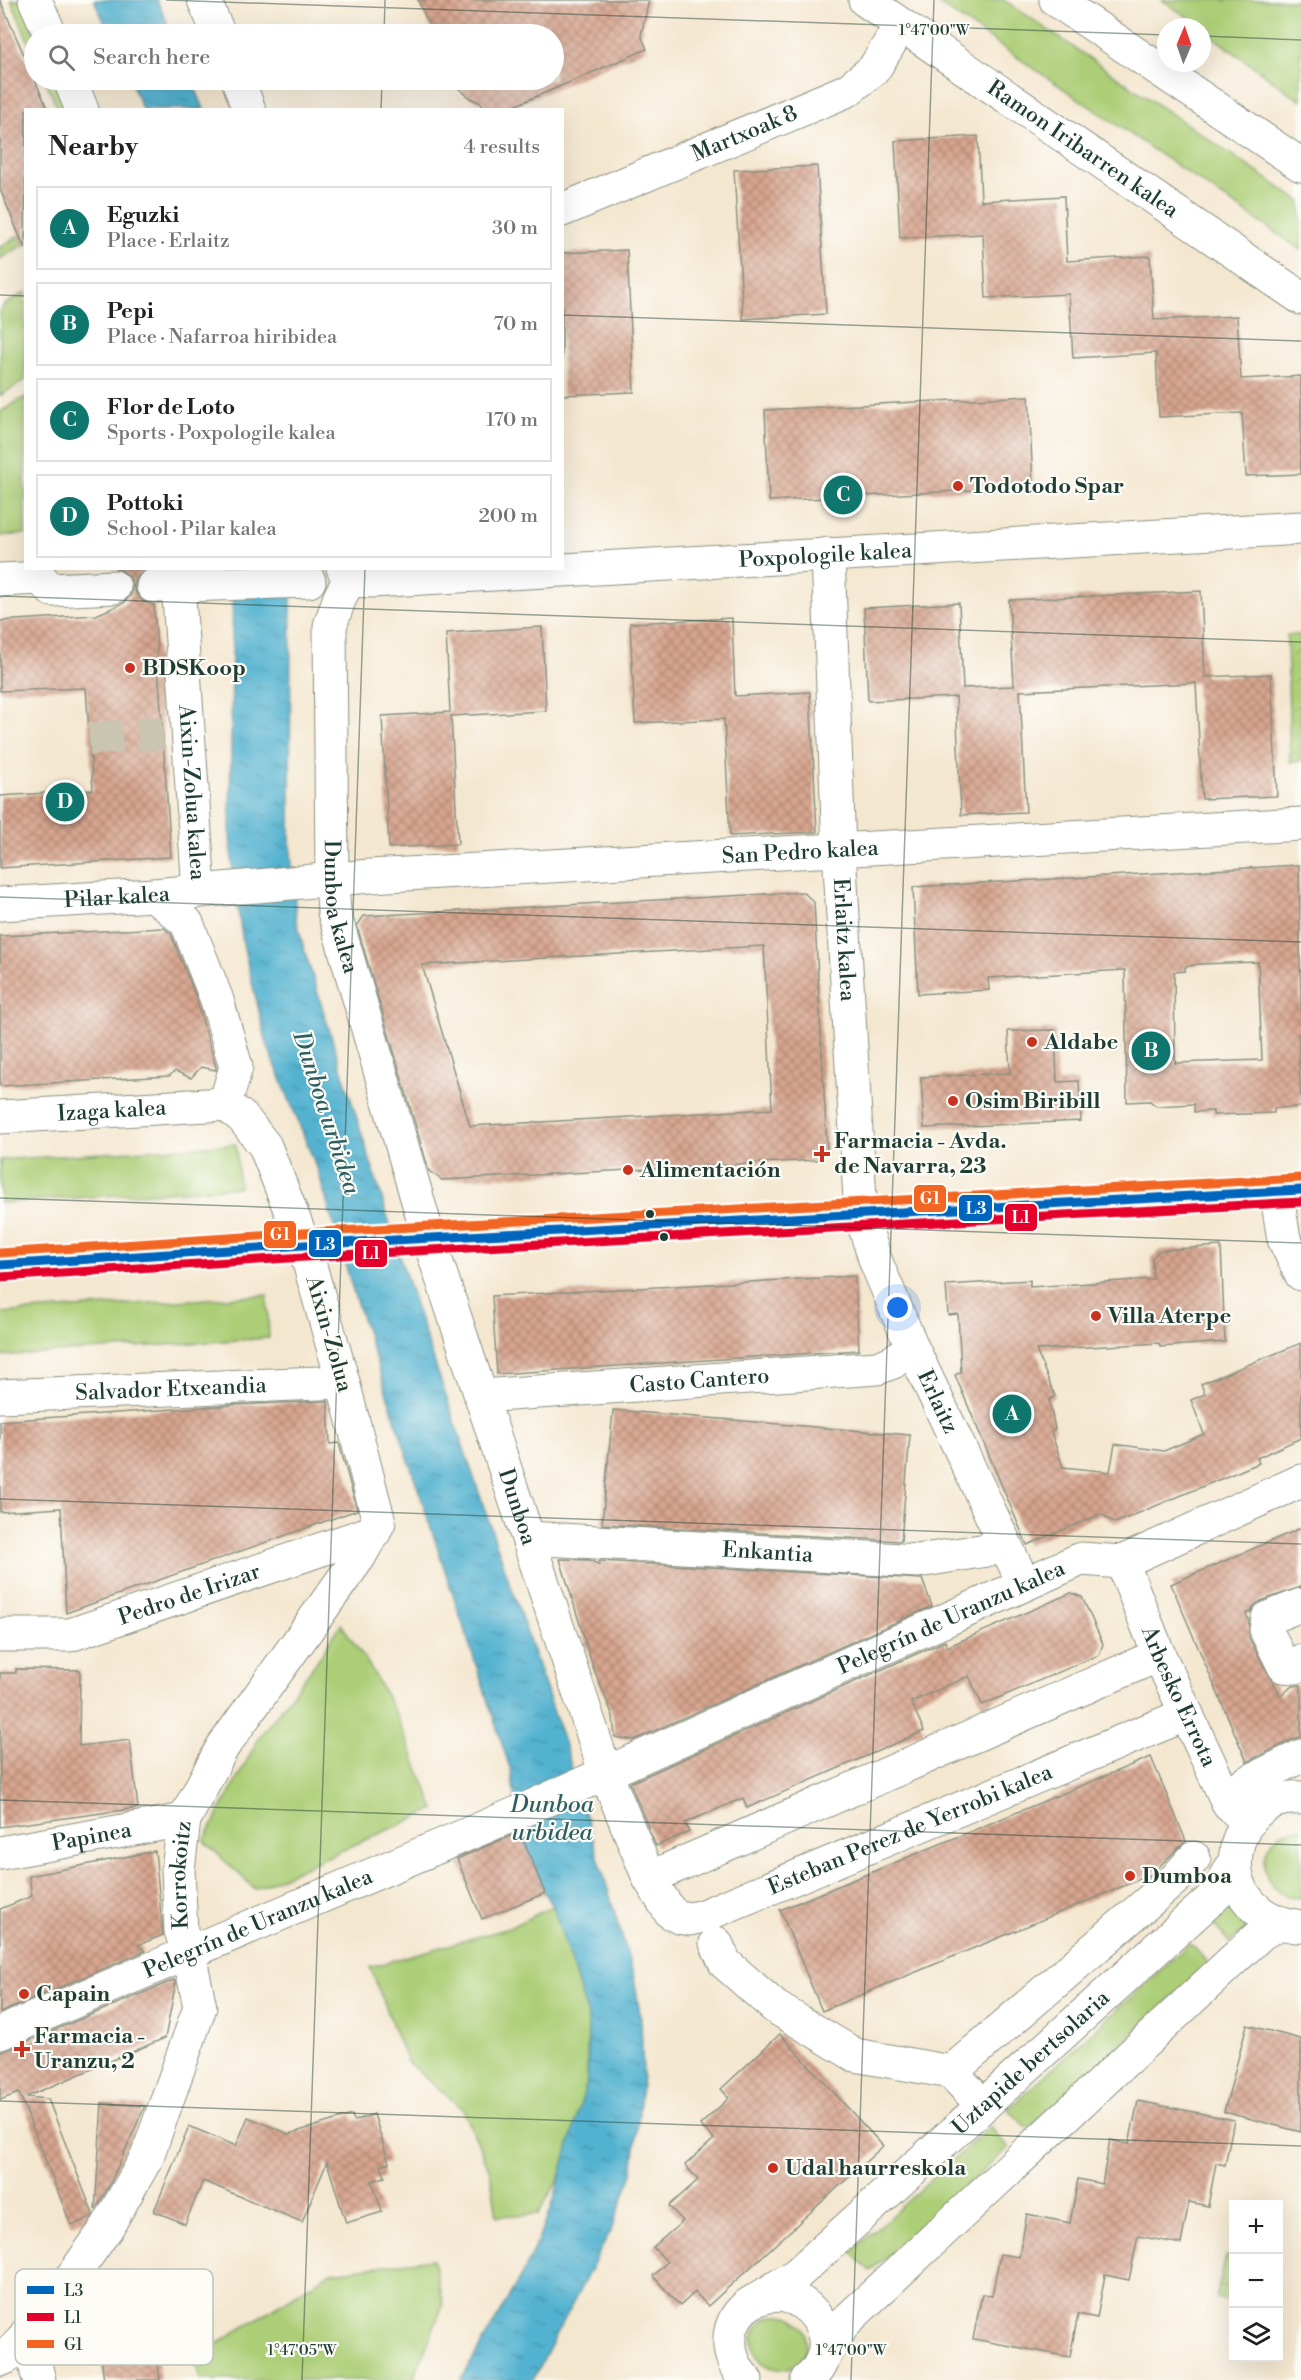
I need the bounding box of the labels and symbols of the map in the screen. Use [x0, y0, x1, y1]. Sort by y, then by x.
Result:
north arrow [1157, 18, 1211, 72]
text: 1°47'00"W [899, 21, 970, 40]
street label: Ramon Iribarren kalea [982, 74, 1184, 224]
street label: Martxoak 8 [688, 99, 802, 168]
pin: C [824, 472, 862, 518]
place label: Todotodo Spar [970, 473, 1124, 500]
marker: Todotodo Spar [951, 479, 965, 493]
street label: Poxpologile kalea [738, 537, 914, 574]
place label: BDSKoop [142, 655, 246, 682]
marker: BDSKoop [123, 661, 137, 675]
street label: Aixin-Zolua kalea [173, 703, 212, 882]
pin: D [46, 780, 84, 824]
street label: San Pedro kalea [721, 834, 880, 870]
street label: Dunboa kalea [318, 840, 365, 977]
street label: Erlaitz kalea [827, 877, 862, 1003]
street label: Pilar kalea [63, 880, 172, 914]
water label: Dunboa urbidea [285, 1027, 367, 1199]
pin: B [1132, 1028, 1170, 1074]
place label: Aldabe [1043, 1029, 1119, 1056]
marker: Aldabe [1025, 1035, 1039, 1049]
place label: Osim Biribill [965, 1088, 1101, 1115]
street label: Izaga kalea [56, 1094, 168, 1127]
marker: Osim Biribill [946, 1094, 960, 1108]
place label: Farmacia - Avda. de Navarra, 23 [834, 1128, 1006, 1180]
marker: Farmacia - Avda. de Navarra, 23 [815, 1147, 829, 1161]
place label: Alimentación [639, 1157, 781, 1184]
marker: Alimentación [621, 1163, 635, 1177]
line badge: G1 [913, 1184, 947, 1213]
text: G1 [920, 1189, 940, 1209]
line badge: L3 [958, 1194, 993, 1222]
text: L3 [966, 1199, 987, 1219]
line badge: L1 [1004, 1203, 1038, 1232]
unlabelled marker [644, 1208, 656, 1220]
text: L1 [1012, 1208, 1031, 1228]
line badge: G1 [263, 1220, 297, 1249]
text: G1 [270, 1225, 290, 1245]
line badge: L3 [308, 1229, 342, 1258]
unlabelled marker [658, 1231, 670, 1243]
text: L3 [315, 1235, 336, 1255]
line badge: L1 [354, 1239, 388, 1268]
text: L1 [362, 1244, 381, 1264]
street label: Aixin-Zolua [299, 1272, 359, 1396]
your location [883, 1293, 912, 1322]
place label: Villa Aterpe [1107, 1303, 1232, 1330]
marker: Villa Aterpe [1089, 1309, 1103, 1323]
street label: Casto Cantero [629, 1362, 770, 1399]
street label: Erlaitz [911, 1365, 964, 1438]
street label: Salvador Etxeandia [75, 1372, 268, 1406]
pin: A [992, 1392, 1032, 1436]
street label: Dunboa [492, 1465, 543, 1549]
street label: Enkantia [721, 1536, 815, 1568]
street label: Pelegrín de Uranzu kalea [833, 1554, 1070, 1680]
street label: Pedro de Irizar [115, 1558, 264, 1631]
street label: Arbesko Errota [1135, 1621, 1223, 1772]
street label: Esteban Perez de Yerrobi kalea [764, 1758, 1057, 1901]
water label: Dunboa urbidea [509, 1790, 595, 1848]
street label: Papinea [50, 1816, 134, 1857]
street label: Korrokoitz [164, 1819, 197, 1930]
street label: Pelegrín de Uranzu kalea [139, 1862, 377, 1984]
place label: Dumboa [1142, 1863, 1233, 1890]
marker: Dumboa [1123, 1869, 1137, 1883]
place label: Capain [36, 1981, 110, 2008]
street label: Uztapide bertsolaria [946, 1984, 1116, 2141]
marker: Capain [17, 1987, 31, 2001]
place label: Farmacia - Uranzu, 2 [34, 2023, 145, 2075]
marker: Farmacia - Uranzu, 2 [15, 2042, 29, 2056]
place label: Udal haurreskola [785, 2155, 967, 2182]
marker: Udal haurreskola [766, 2161, 780, 2175]
legend [15, 2269, 213, 2365]
text: L3 [64, 2281, 84, 2301]
text: L1 [64, 2308, 82, 2328]
text: G1 [64, 2335, 83, 2355]
text: 1°47'05"W [268, 2341, 337, 2360]
text: 1°47'00"W [816, 2341, 887, 2360]

